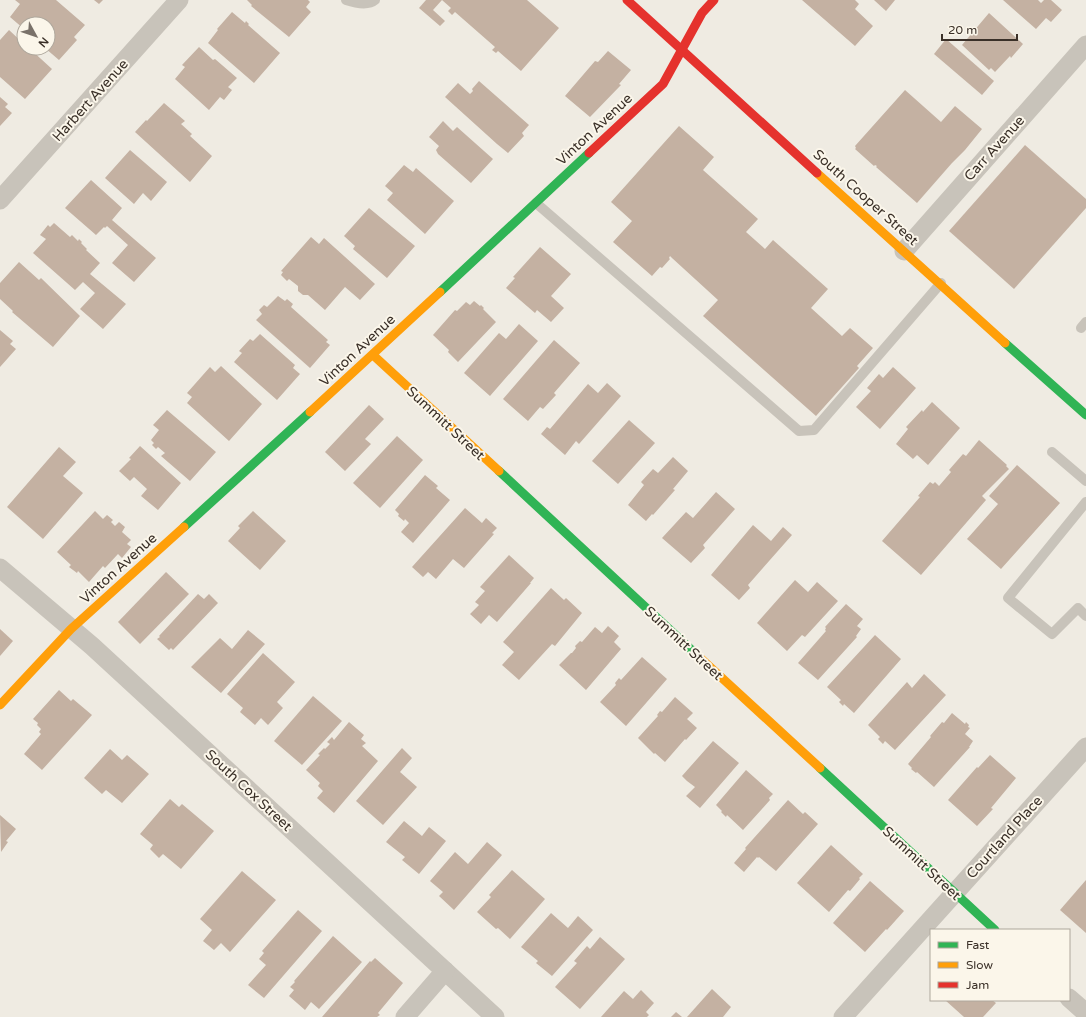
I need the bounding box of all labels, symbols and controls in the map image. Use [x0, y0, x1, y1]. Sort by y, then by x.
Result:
north arrow [16, 16, 56, 56]
scale bar [942, 16, 1017, 42]
text: 20 m [948, 23, 977, 37]
text: N [35, 35, 51, 50]
street label: Harbert Avenue [49, 56, 132, 145]
street label: Vinton Avenue [553, 90, 636, 169]
street label: Carr Avenue [961, 112, 1028, 185]
street label: South Cooper Street [810, 146, 922, 249]
street label: Vinton Avenue [316, 311, 399, 390]
street label: Summitt Street [403, 383, 489, 464]
street label: Vinton Avenue [76, 529, 160, 607]
street label: Summitt Street [641, 603, 727, 684]
street label: South Cox Street [202, 746, 296, 835]
street label: Courtland Place [963, 792, 1046, 882]
street label: Summitt Street [879, 823, 965, 904]
legend [930, 929, 1070, 1001]
text: Fast [966, 938, 990, 952]
text: Slow [966, 958, 993, 972]
text: Jam [966, 978, 989, 992]

